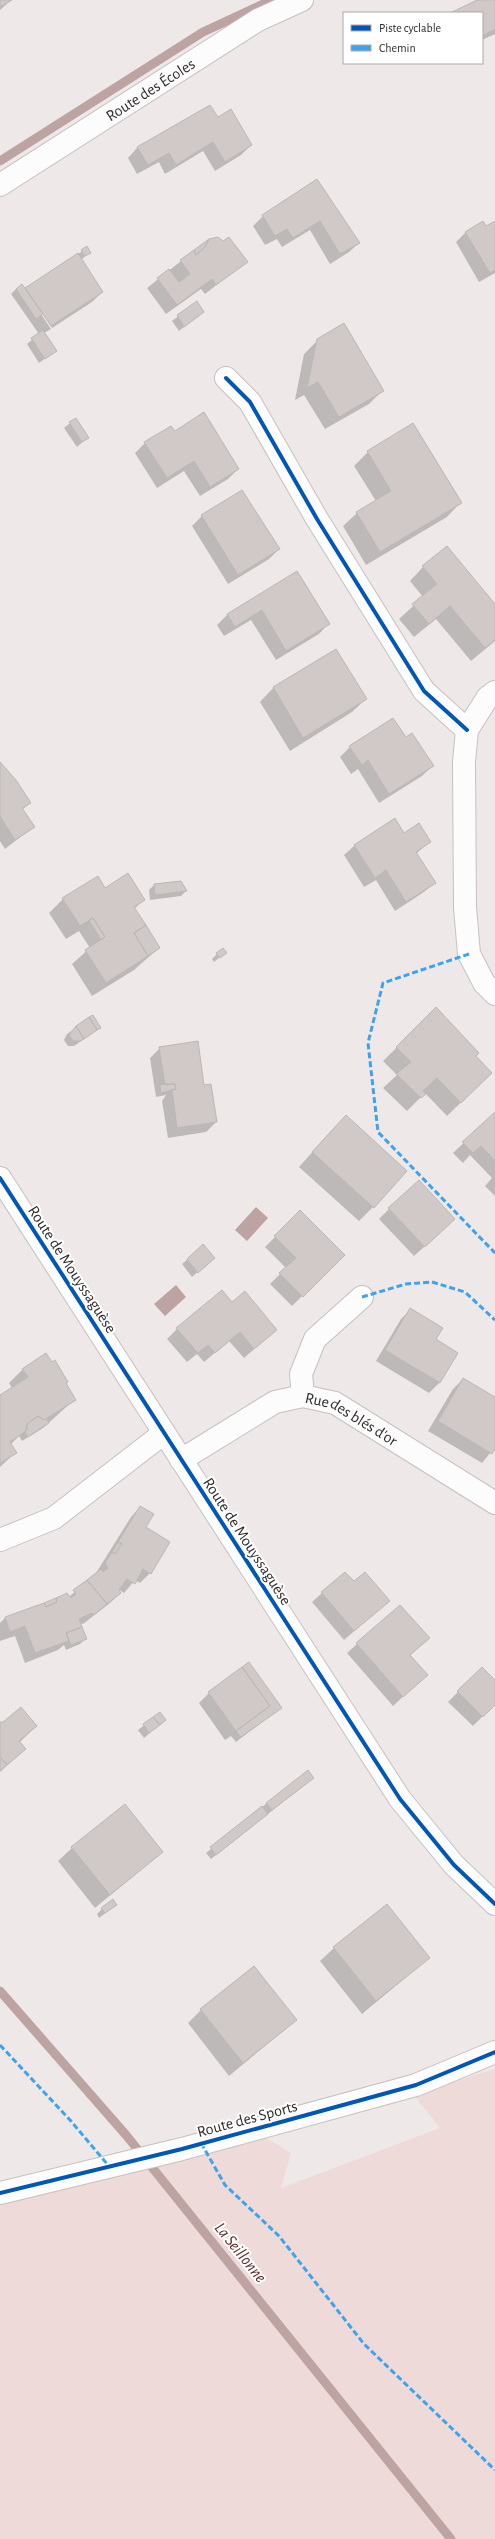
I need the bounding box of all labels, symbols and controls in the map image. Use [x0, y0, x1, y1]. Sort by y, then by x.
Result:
legend [343, 12, 483, 64]
text: Piste cyclable [379, 22, 441, 35]
text: Chemin [379, 42, 416, 54]
street label: Route des Écoles [103, 56, 198, 124]
street label: Route de Mouyssaguèse [24, 1203, 119, 1337]
street label: Rue des blés d'or [304, 1390, 401, 1449]
street label: Route de Mouyssaguèse [199, 1475, 294, 1609]
street label: Route des Sports [195, 2098, 299, 2140]
water label: La Seillonne [211, 2219, 270, 2286]

